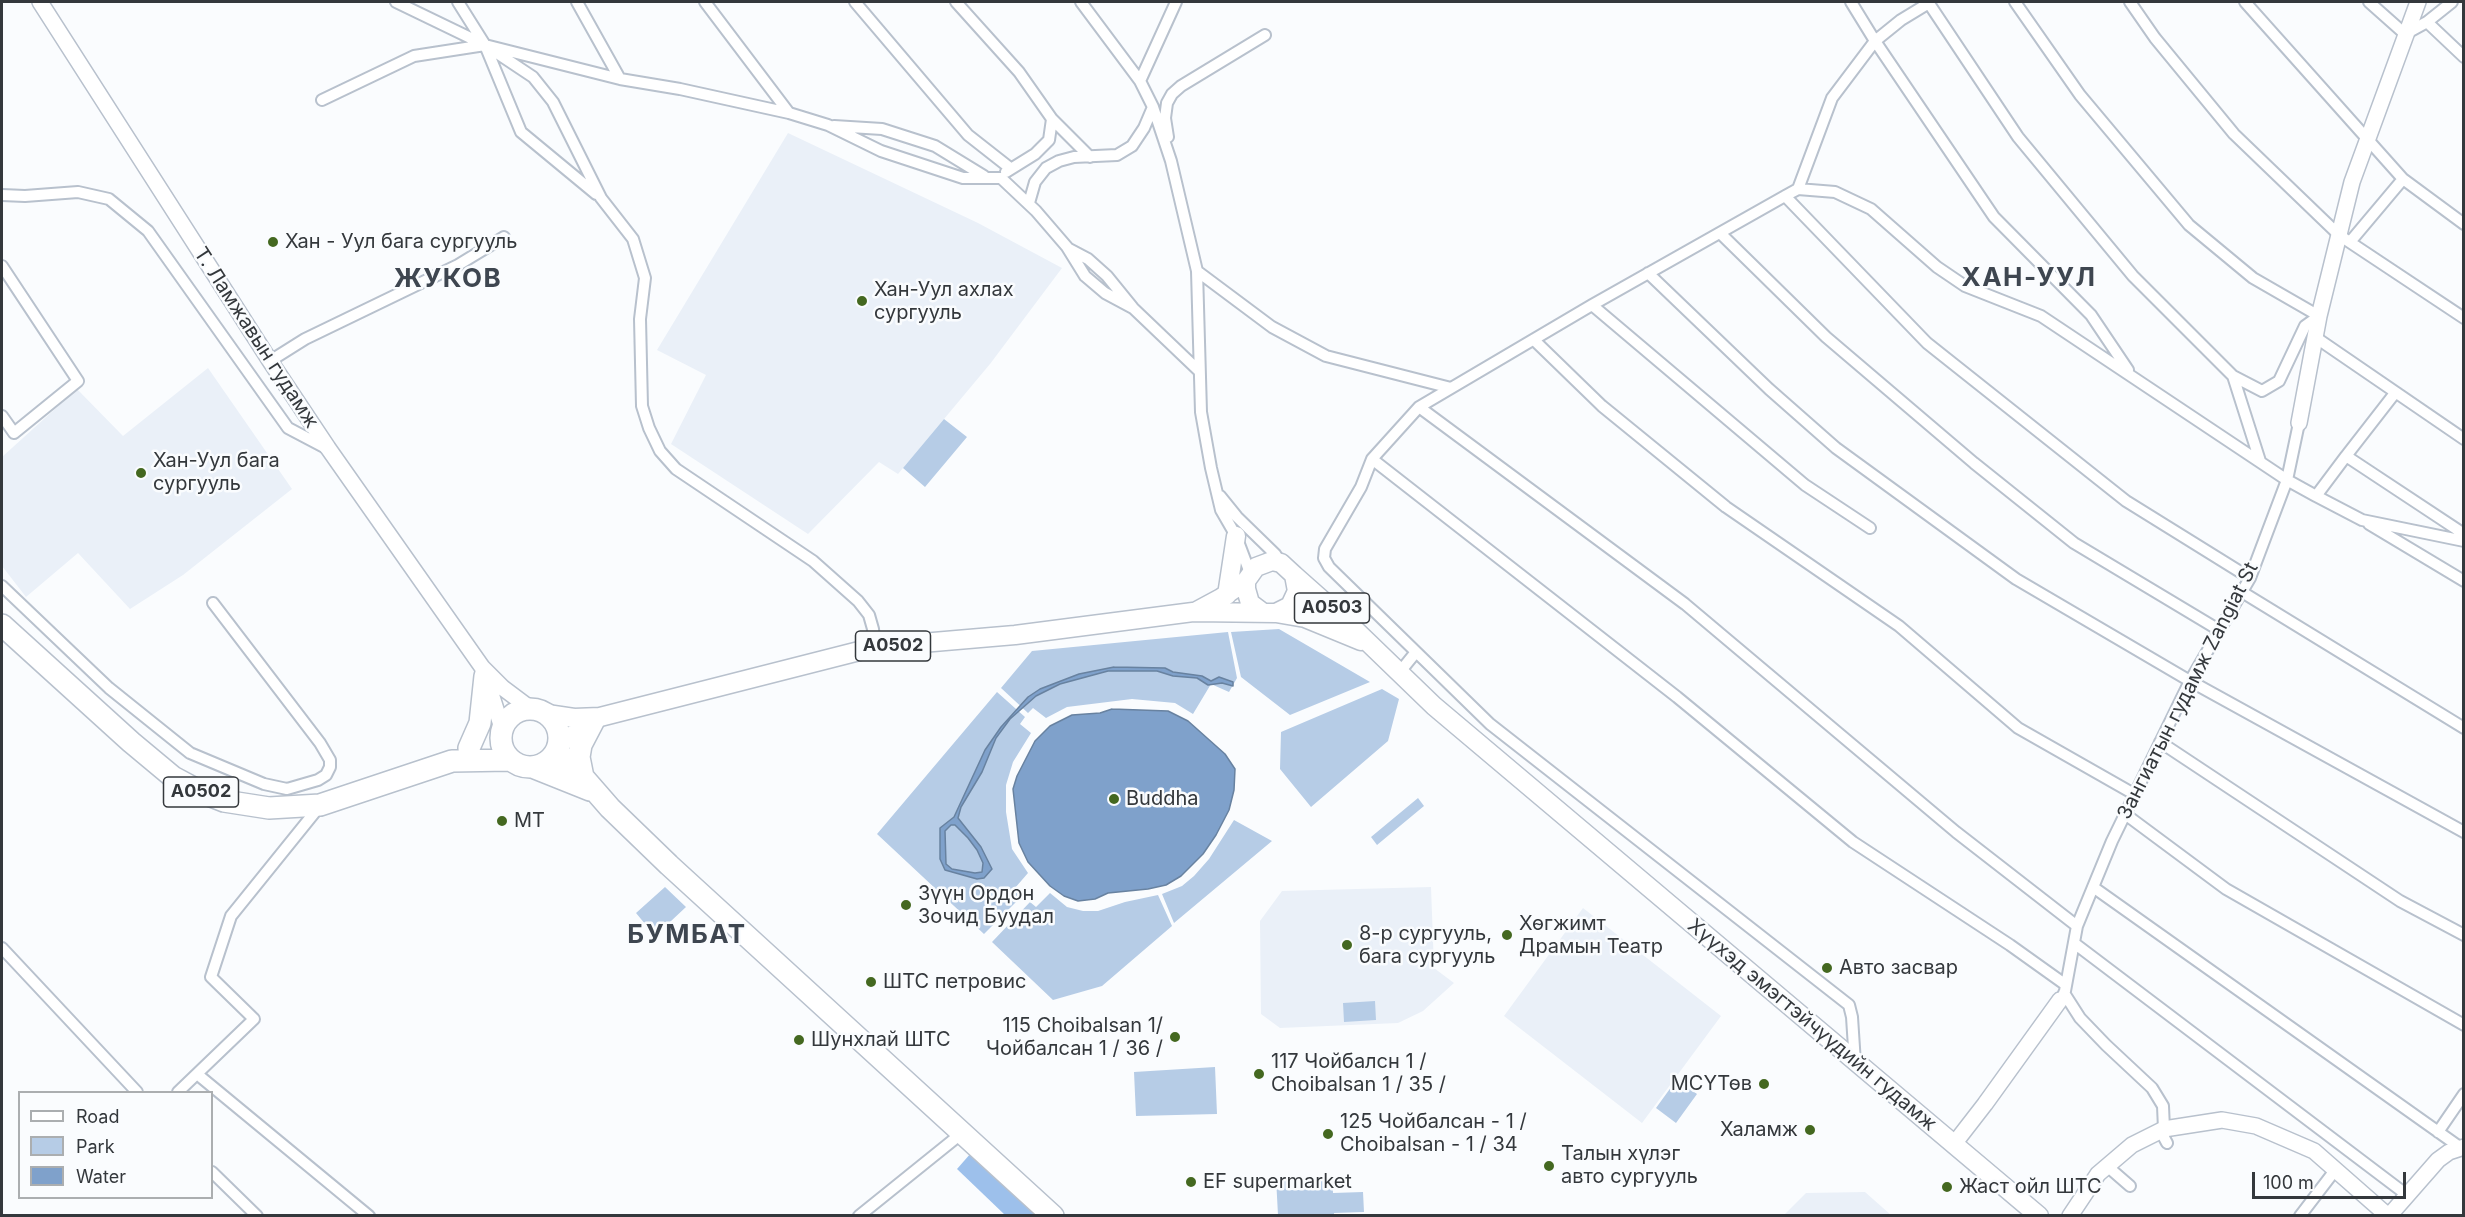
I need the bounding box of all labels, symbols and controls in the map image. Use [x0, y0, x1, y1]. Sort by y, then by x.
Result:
place label: Хан - Уул бага сургууль [285, 230, 518, 254]
marker: Хан - Уул бага сургууль [266, 235, 280, 249]
street label: Т. Ламжавын гудамж [189, 243, 323, 433]
district label: ХАН-УУЛ [1961, 262, 2097, 294]
district label: ЖУКОВ [394, 263, 502, 295]
place label: Хан-Уул ахлах сургууль [874, 278, 1014, 325]
marker: Хан-Уул ахлах сургууль [855, 294, 869, 308]
place label: Хан-Уул бага сургууль [153, 449, 280, 496]
marker: Хан-Уул бага сургууль [134, 466, 148, 480]
street label: Зангиатын гудамж Zangiat St [2113, 558, 2263, 824]
road number: A0503 [1294, 593, 1370, 623]
road number: A0502 [856, 631, 930, 661]
road number: A0502 [164, 777, 238, 807]
place label: Buddha [1126, 787, 1198, 811]
marker: Buddha [1107, 792, 1121, 806]
place label: MT [514, 809, 545, 833]
marker: MT [495, 814, 509, 828]
place label: Зүүн Ордон Зочид Буудал [918, 882, 1054, 929]
marker: Зүүн Ордон Зочид Буудал [899, 898, 913, 912]
place label: Хөгжимт Драмын Театр [1519, 912, 1663, 959]
street label: Хүүхэд эмэгтэйчүүдийн гудамж [1683, 914, 1941, 1136]
district label: БУМБАТ [627, 919, 747, 951]
place label: 8-р сургууль, бага сургууль [1359, 922, 1495, 969]
marker: Хөгжимт Драмын Театр [1500, 928, 1514, 942]
marker: 8-р сургууль, бага сургууль [1340, 938, 1354, 952]
place label: Авто засвар [1839, 956, 1958, 980]
marker: Авто засвар [1820, 961, 1834, 975]
place label: ШТС петровис [883, 970, 1027, 994]
marker: ШТС петровис [864, 975, 878, 989]
place label: 115 Choibalsan 1/ Чойбалсан 1 / 36 / [986, 1014, 1163, 1061]
place label: Шунхлай ШТС [811, 1028, 950, 1052]
marker: 115 Choibalsan 1/ Чойбалсан 1 / 36 / [1168, 1030, 1182, 1044]
marker: Шунхлай ШТС [792, 1033, 806, 1047]
place label: 117 Чойбалсн 1 / Choibalsan 1 / 35 / [1271, 1050, 1446, 1097]
marker: 117 Чойбалсн 1 / Choibalsan 1 / 35 / [1252, 1067, 1266, 1081]
place label: МСҮТөв [1671, 1072, 1752, 1096]
marker: МСҮТөв [1757, 1077, 1771, 1091]
legend [18, 1091, 213, 1199]
text: Road [76, 1106, 119, 1127]
place label: 125 Чойбалсан - 1 / Choibalsan - 1 / 34 [1340, 1110, 1527, 1157]
place label: Халамж [1720, 1118, 1798, 1142]
marker: Халамж [1803, 1123, 1817, 1137]
marker: 125 Чойбалсан - 1 / Choibalsan - 1 / 34 [1321, 1127, 1335, 1141]
text: Park [76, 1136, 115, 1157]
place label: Талын хүлэг авто сургууль [1561, 1142, 1698, 1189]
marker: Талын хүлэг авто сургууль [1542, 1159, 1556, 1173]
scale bar [2255, 1160, 2410, 1198]
text: Water [76, 1166, 126, 1187]
place label: EF supermarket [1203, 1170, 1352, 1194]
text: 100 m [2263, 1172, 2314, 1193]
marker: EF supermarket [1184, 1175, 1198, 1189]
place label: Жаст ойл ШТС [1959, 1175, 2102, 1199]
marker: Жаст ойл ШТС [1940, 1180, 1954, 1194]

